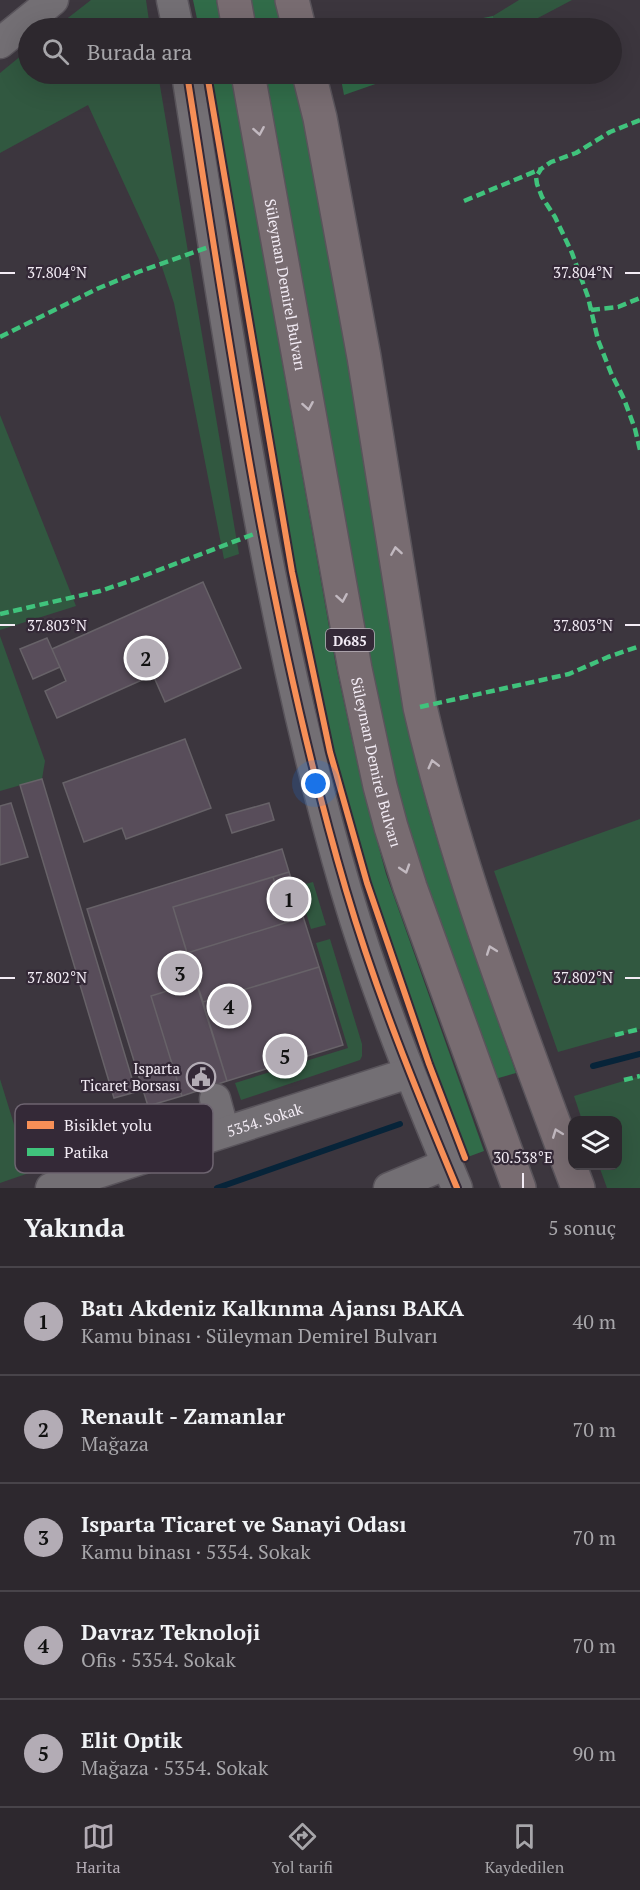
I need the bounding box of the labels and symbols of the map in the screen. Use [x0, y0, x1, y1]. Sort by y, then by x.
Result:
one-way arrow [253, 126, 265, 136]
street label: Süleyman Demirel Bulvarı [261, 197, 311, 372]
text: 37.804°N [27, 262, 87, 282]
text: 37.804°N [553, 262, 613, 282]
one-way arrow [302, 401, 314, 410]
one-way arrow [390, 546, 402, 556]
one-way arrow [335, 592, 348, 602]
text: 37.803°N [27, 615, 87, 635]
text: 37.803°N [553, 615, 613, 635]
road number: D685 [326, 629, 374, 651]
pin: 2 [126, 636, 166, 680]
street label: Süleyman Demirel Bulvarı [347, 675, 407, 849]
one-way arrow [428, 759, 441, 769]
your location [301, 769, 330, 798]
one-way arrow [397, 863, 410, 874]
pin: 1 [270, 876, 308, 922]
one-way arrow [486, 945, 499, 956]
pin: 3 [160, 950, 200, 996]
text: 37.802°N [27, 967, 87, 987]
text: 37.802°N [553, 967, 613, 987]
pin: 4 [210, 984, 248, 1028]
pin: 5 [266, 1034, 304, 1078]
place label: Isparta Ticaret Borsası [81, 1058, 180, 1095]
public building icon: Isparta Ticaret Borsası [185, 1061, 217, 1093]
street label: 5354. Sokak [224, 1098, 305, 1141]
legend [15, 1104, 213, 1173]
text: Bisiklet yolu [64, 1114, 152, 1136]
one-way arrow [552, 1128, 565, 1139]
text: Patika [64, 1141, 109, 1163]
text: 30.538°E [493, 1147, 553, 1167]

